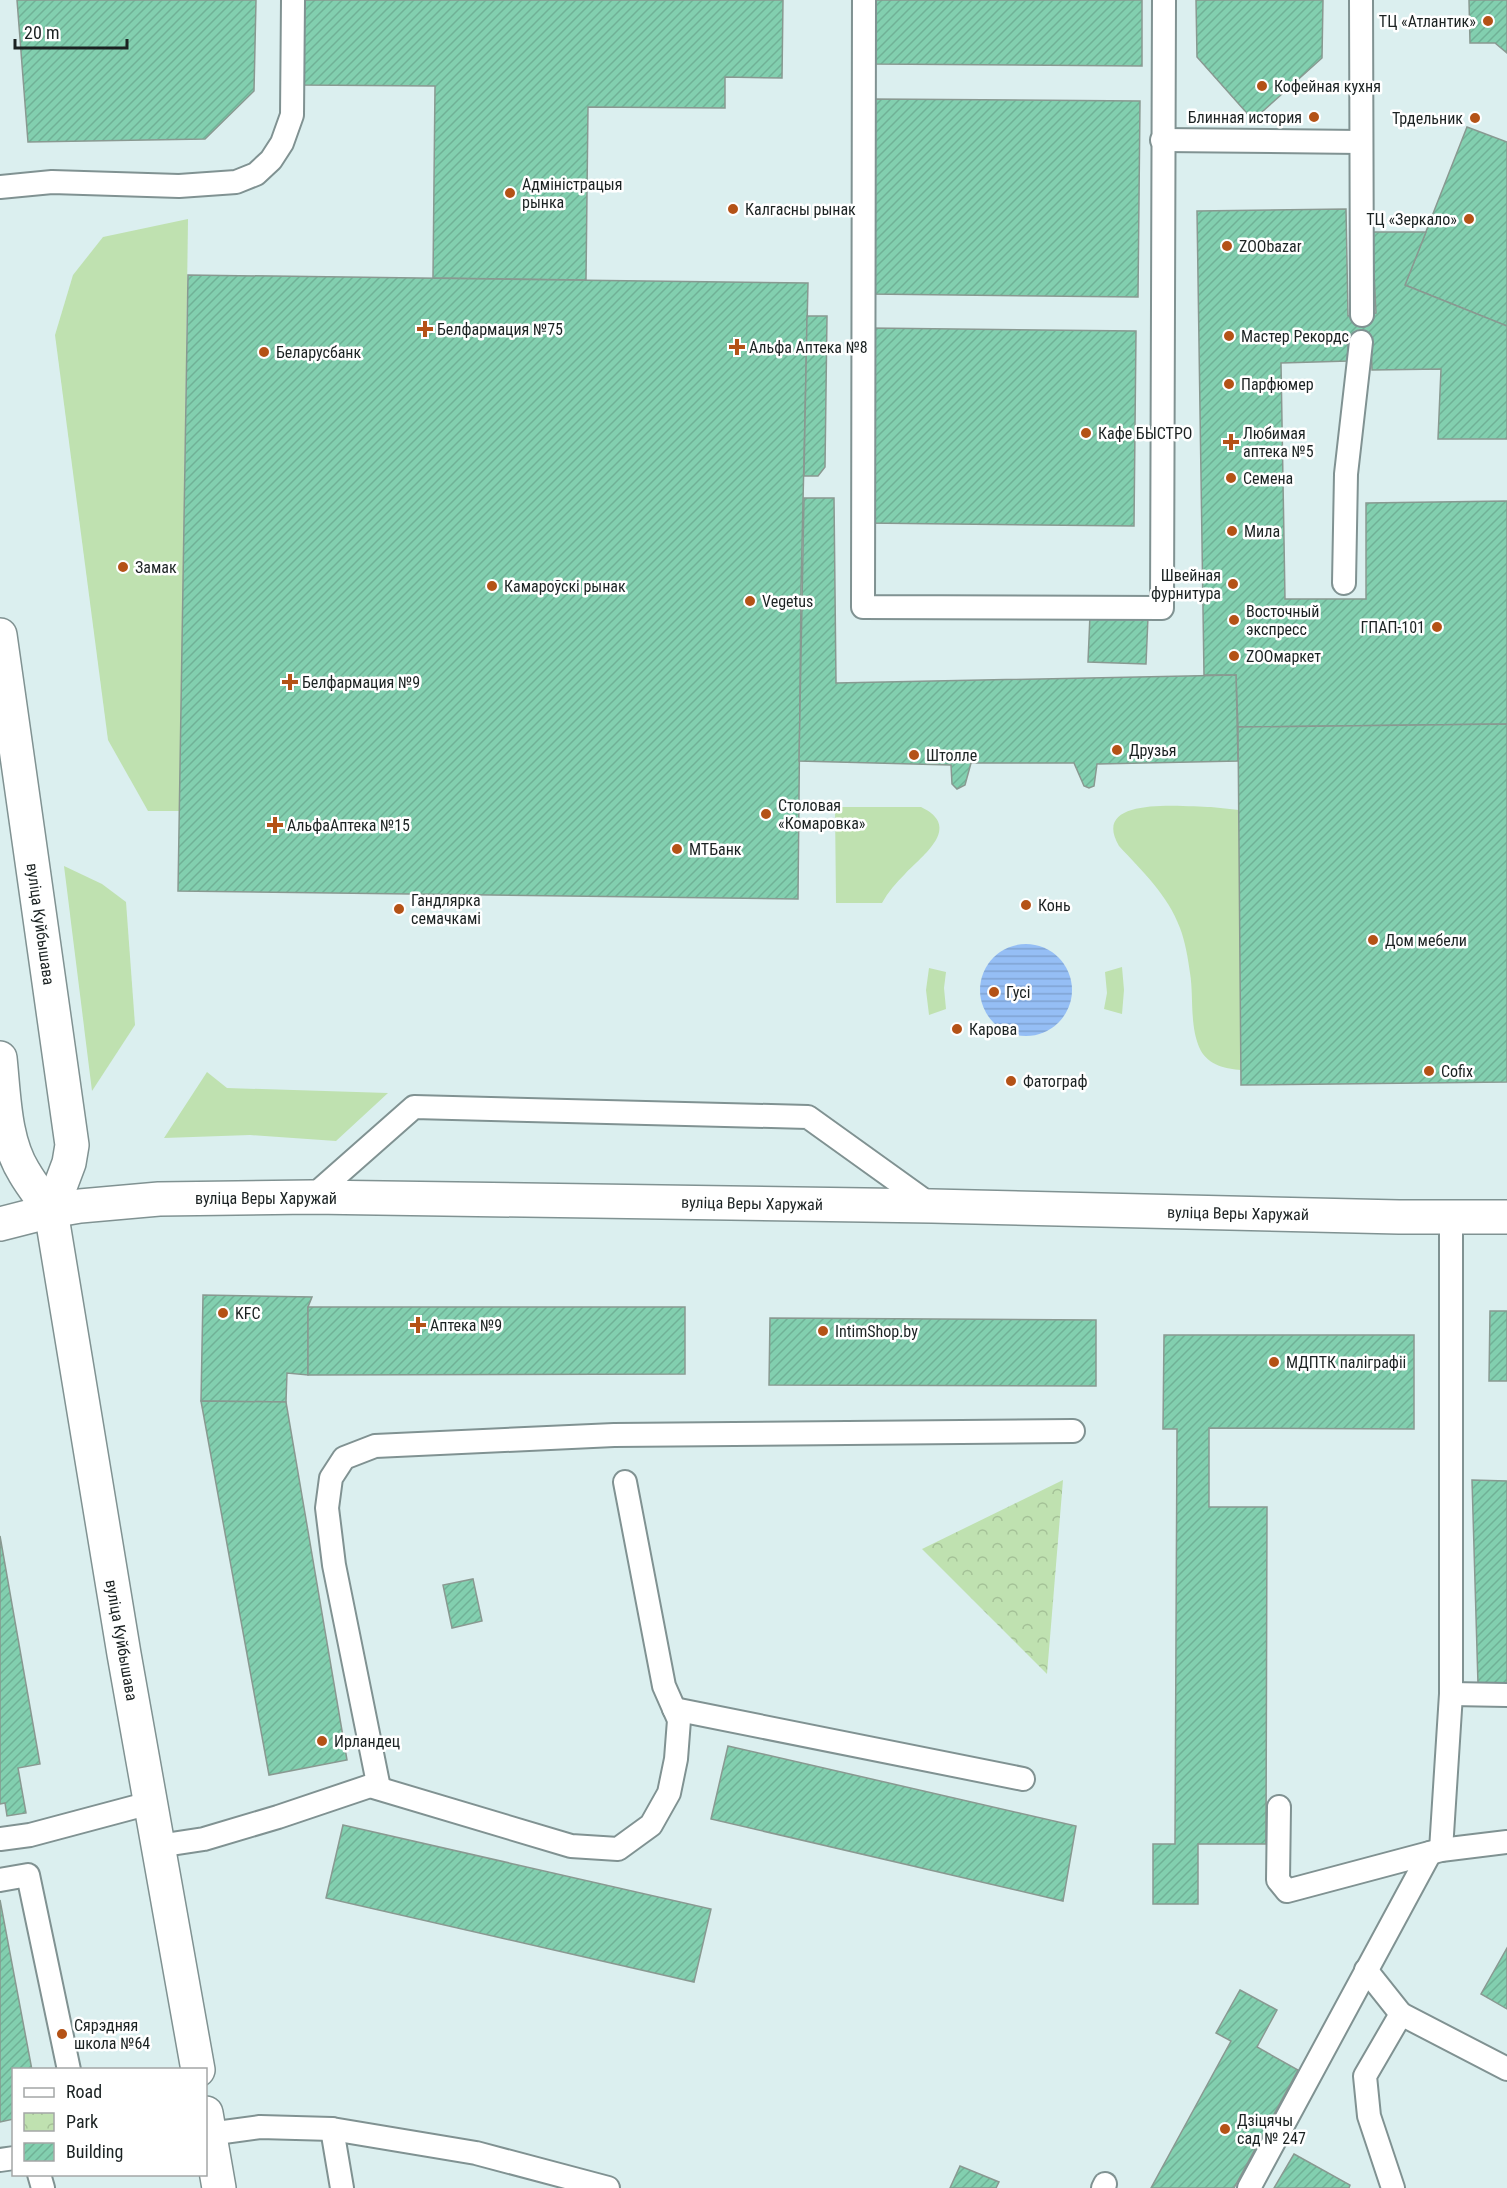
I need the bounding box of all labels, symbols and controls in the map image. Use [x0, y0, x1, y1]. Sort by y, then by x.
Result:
scale bar [15, 12, 128, 50]
place label: ТЦ «Атлантик» [1379, 12, 1476, 31]
marker: ТЦ «Атлантик» [1481, 14, 1495, 28]
text: 20 m [24, 22, 59, 43]
place label: Кофейная кухня [1274, 77, 1381, 96]
marker: Кофейная кухня [1255, 79, 1269, 93]
place label: Блинная история [1188, 108, 1302, 127]
place label: Трдельник [1392, 109, 1463, 128]
marker: Блинная история [1307, 110, 1321, 124]
marker: Трдельник [1468, 111, 1482, 125]
place label: Адміністрацыя рынка [522, 175, 622, 212]
marker: Адміністрацыя рынка [503, 186, 517, 200]
place label: Калгасны рынак [745, 200, 856, 219]
marker: Калгасны рынак [726, 202, 740, 216]
place label: ТЦ «Зеркало» [1366, 210, 1457, 229]
marker: ТЦ «Зеркало» [1462, 212, 1476, 226]
place label: ZOObazar [1239, 237, 1302, 256]
marker: ZOObazar [1220, 239, 1234, 253]
place label: Белфармация №75 [437, 320, 563, 339]
marker: Белфармация №75 [418, 322, 432, 336]
place label: Мастер Рекордс [1241, 327, 1349, 346]
marker: Мастер Рекордс [1222, 329, 1236, 343]
place label: Альфа Аптека №8 [749, 338, 868, 357]
marker: Альфа Аптека №8 [730, 340, 744, 354]
place label: Беларусбанк [276, 343, 361, 362]
marker: Беларусбанк [257, 345, 271, 359]
place label: Парфюмер [1241, 375, 1314, 394]
marker: Парфюмер [1222, 377, 1236, 391]
place label: Кафе БЫСТРО [1098, 424, 1192, 443]
place label: Любимая аптека №5 [1243, 424, 1314, 461]
marker: Кафе БЫСТРО [1079, 426, 1093, 440]
marker: Любимая аптека №5 [1224, 435, 1238, 449]
place label: Семена [1243, 469, 1293, 488]
marker: Семена [1224, 471, 1238, 485]
place label: Мила [1244, 522, 1280, 541]
marker: Мила [1225, 524, 1239, 538]
place label: Замак [135, 558, 177, 577]
marker: Замак [116, 560, 130, 574]
place label: Швейная фурнитура [1151, 566, 1221, 603]
place label: Камароўскі рынак [504, 577, 626, 596]
marker: Швейная фурнитура [1226, 577, 1240, 591]
marker: Камароўскі рынак [485, 579, 499, 593]
place label: Vegetus [762, 592, 813, 611]
marker: Vegetus [743, 594, 757, 608]
place label: Восточный экспресс [1246, 602, 1320, 639]
marker: Восточный экспресс [1227, 613, 1241, 627]
place label: ГПАП-101 [1360, 618, 1425, 637]
marker: ГПАП-101 [1430, 620, 1444, 634]
place label: ZOOмаркет [1246, 647, 1321, 666]
marker: ZOOмаркет [1227, 649, 1241, 663]
place label: Белфармация №9 [302, 673, 420, 692]
marker: Белфармация №9 [283, 675, 297, 689]
place label: Друзья [1129, 741, 1177, 760]
marker: Друзья [1110, 743, 1124, 757]
place label: Штолле [926, 746, 977, 765]
marker: Штолле [907, 748, 921, 762]
place label: Столовая «Комаровка» [778, 796, 866, 833]
marker: Столовая «Комаровка» [759, 807, 773, 821]
place label: АльфаАптека №15 [287, 816, 410, 835]
marker: АльфаАптека №15 [268, 818, 282, 832]
place label: МТБанк [689, 840, 742, 859]
marker: МТБанк [670, 842, 684, 856]
street label: вуліца Куйбышава [23, 862, 58, 986]
place label: Гандлярка семачкамі [411, 891, 481, 928]
place label: Конь [1038, 896, 1071, 915]
marker: Конь [1019, 898, 1033, 912]
marker: Гандлярка семачкамі [392, 902, 406, 916]
place label: Дом мебели [1385, 931, 1467, 950]
marker: Дом мебели [1366, 933, 1380, 947]
place label: Гусі [1006, 983, 1030, 1002]
marker: Гусі [987, 985, 1001, 999]
place label: Карова [969, 1020, 1017, 1039]
marker: Карова [950, 1022, 964, 1036]
place label: Cofix [1441, 1062, 1473, 1081]
marker: Cofix [1422, 1064, 1436, 1078]
place label: Фатограф [1023, 1072, 1087, 1091]
marker: Фатограф [1004, 1074, 1018, 1088]
street label: вуліца Веры Харужай [195, 1189, 337, 1208]
street label: вуліца Веры Харужай [681, 1193, 823, 1214]
street label: вуліца Веры Харужай [1167, 1203, 1309, 1224]
place label: KFC [235, 1304, 261, 1323]
marker: KFC [216, 1306, 230, 1320]
place label: Аптека №9 [430, 1316, 502, 1335]
marker: Аптека №9 [411, 1318, 425, 1332]
place label: IntimShop.by [835, 1322, 918, 1341]
marker: IntimShop.by [816, 1324, 830, 1338]
place label: МДПТК паліграфіі [1286, 1353, 1406, 1372]
marker: МДПТК паліграфіі [1267, 1355, 1281, 1369]
street label: вуліца Куйбышава [102, 1578, 142, 1702]
place label: Ирландец [334, 1732, 400, 1751]
marker: Ирландец [315, 1734, 329, 1748]
place label: Сярэдняя школа №64 [74, 2016, 150, 2053]
marker: Сярэдняя школа №64 [55, 2027, 69, 2041]
legend [12, 2068, 207, 2176]
text: Road [66, 2081, 102, 2102]
text: Park [66, 2111, 98, 2132]
place label: Дзіцячы сад № 247 [1237, 2111, 1306, 2148]
marker: Дзіцячы сад № 247 [1218, 2122, 1232, 2136]
text: Building [66, 2141, 123, 2162]

